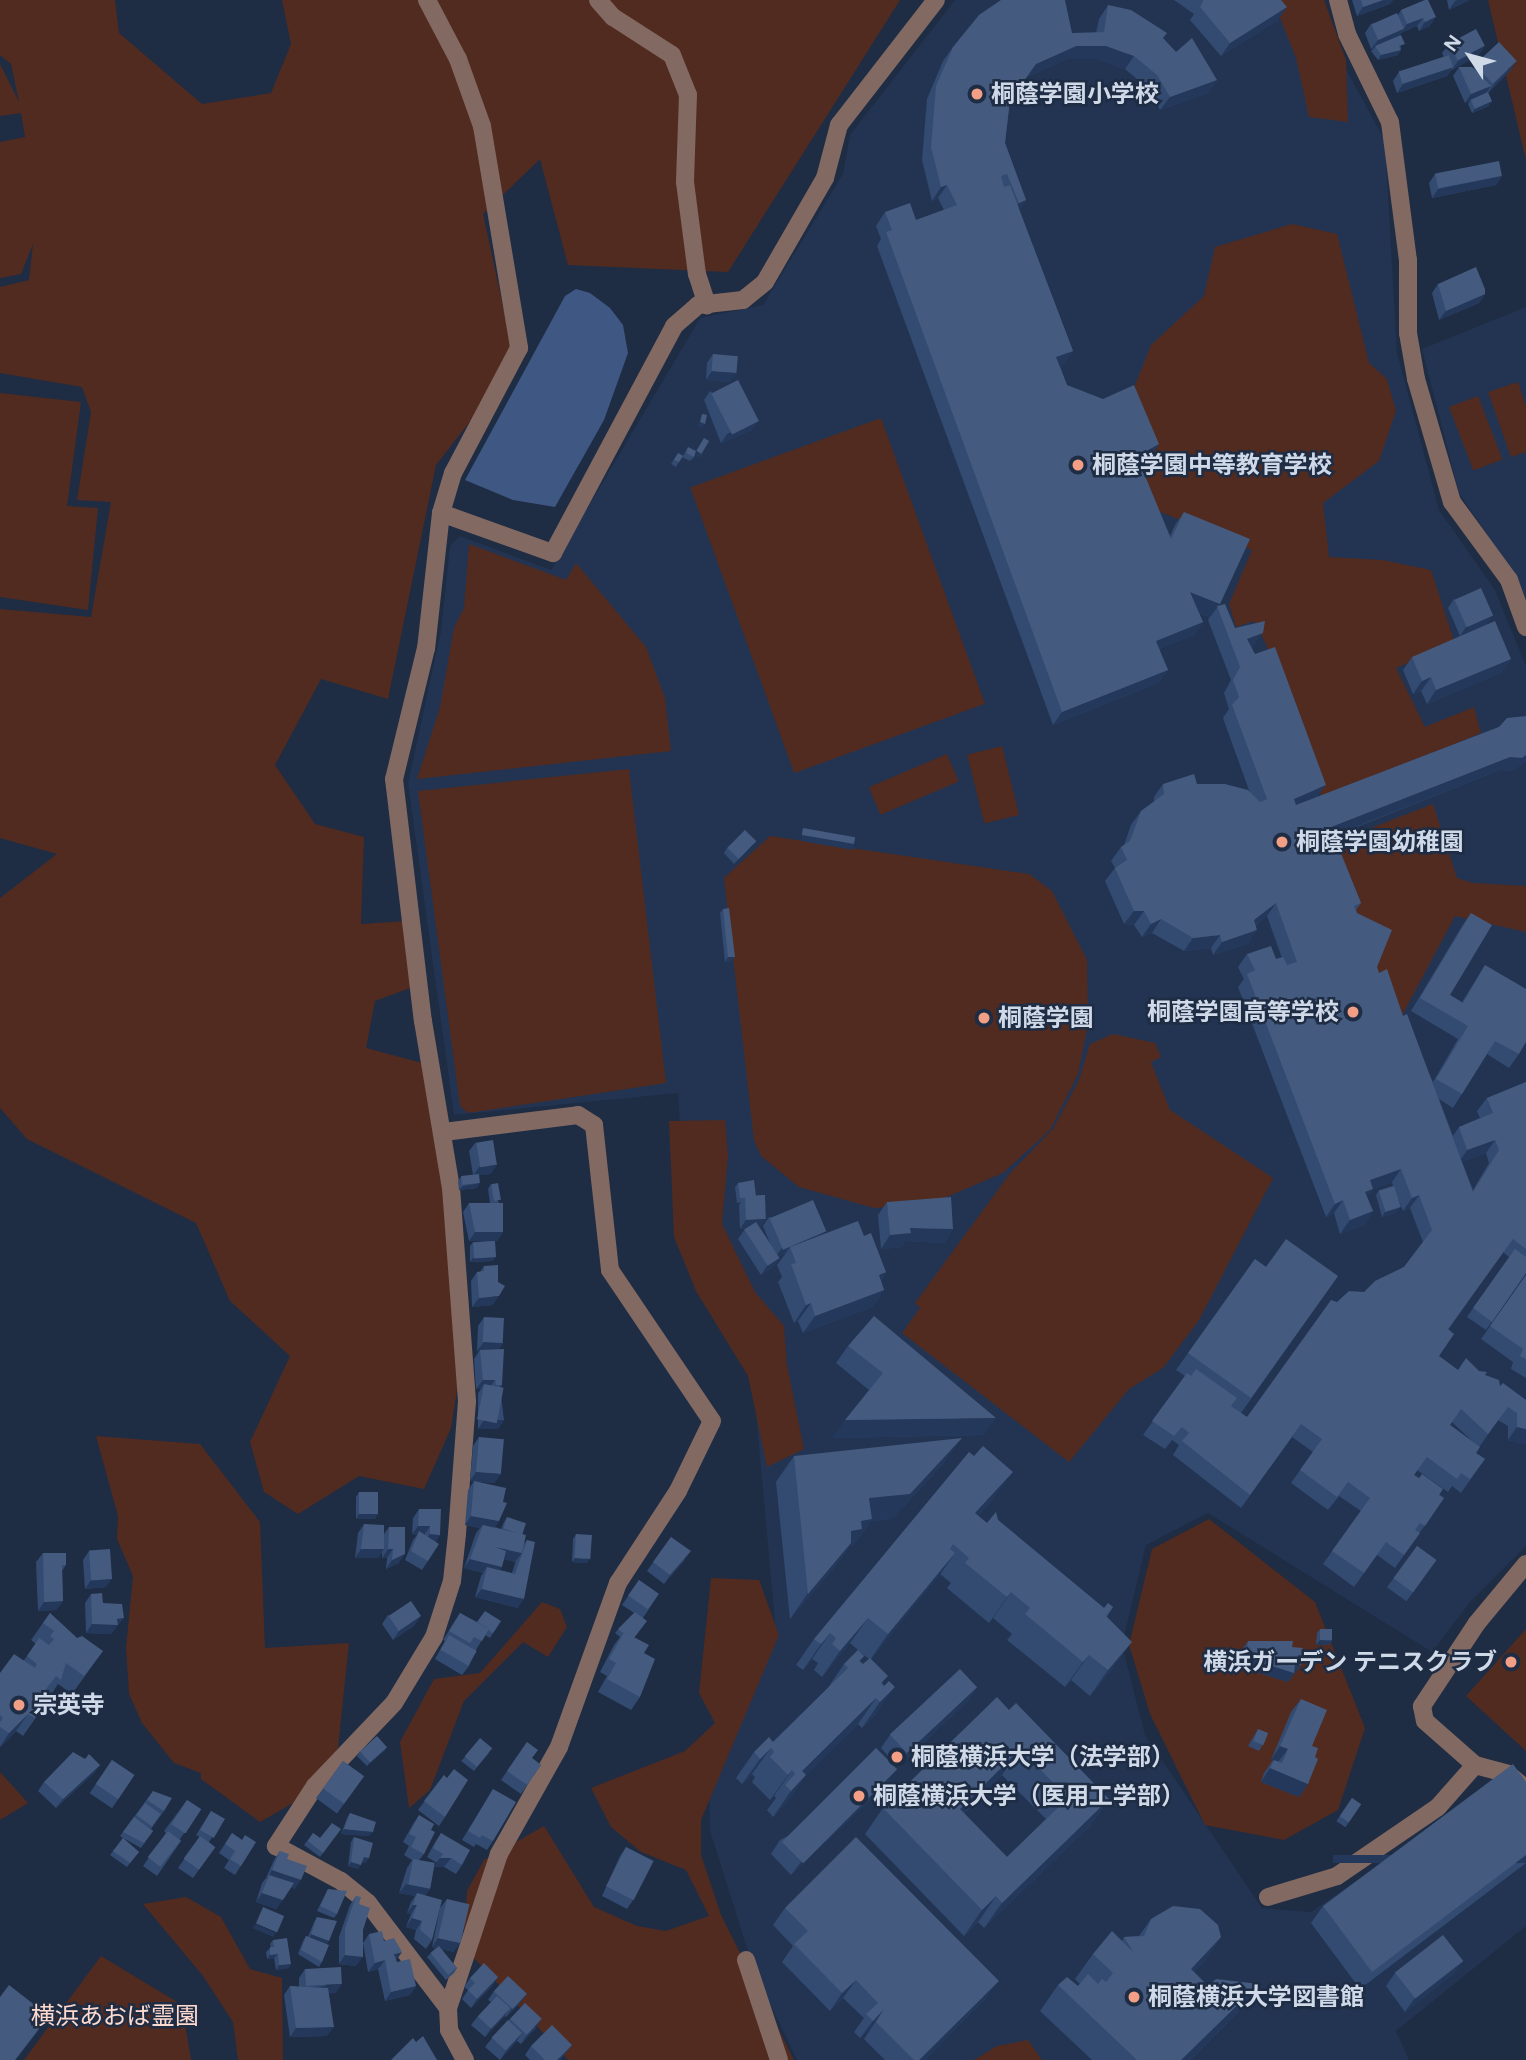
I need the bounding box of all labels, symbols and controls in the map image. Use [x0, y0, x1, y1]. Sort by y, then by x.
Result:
north arrow [1435, 21, 1505, 91]
text: N [1439, 31, 1466, 56]
place label: 桐蔭学園小学校 [991, 80, 1159, 108]
marker: 桐蔭学園小学校 [969, 86, 985, 102]
place label: 桐蔭学園中等教育学校 [1092, 451, 1332, 479]
marker: 桐蔭学園中等教育学校 [1070, 457, 1086, 473]
place label: 桐蔭学園幼稚園 [1296, 828, 1464, 856]
marker: 桐蔭学園幼稚園 [1274, 834, 1290, 850]
place label: 桐蔭学園高等学校 [1147, 998, 1339, 1026]
place label: 桐蔭学園 [998, 1004, 1094, 1032]
marker: 桐蔭学園高等学校 [1345, 1004, 1361, 1020]
marker: 桐蔭学園 [976, 1010, 992, 1026]
place label: 横浜ガーデン テニスクラブ [1203, 1648, 1497, 1676]
marker: 横浜ガーデン テニスクラブ [1503, 1654, 1519, 1670]
place label: 宗英寺 [33, 1691, 105, 1719]
marker: 宗英寺 [11, 1697, 27, 1713]
place label: 桐蔭横浜大学（法学部） [911, 1743, 1175, 1771]
marker: 桐蔭横浜大学（法学部） [889, 1749, 905, 1765]
place label: 桐蔭横浜大学（医用工学部） [873, 1782, 1185, 1810]
marker: 桐蔭横浜大学（医用工学部） [851, 1788, 867, 1804]
place label: 桐蔭横浜大学図書館 [1148, 1983, 1364, 2011]
marker: 桐蔭横浜大学図書館 [1126, 1989, 1142, 2005]
park label: 横浜あおば霊園 [31, 2002, 199, 2030]

